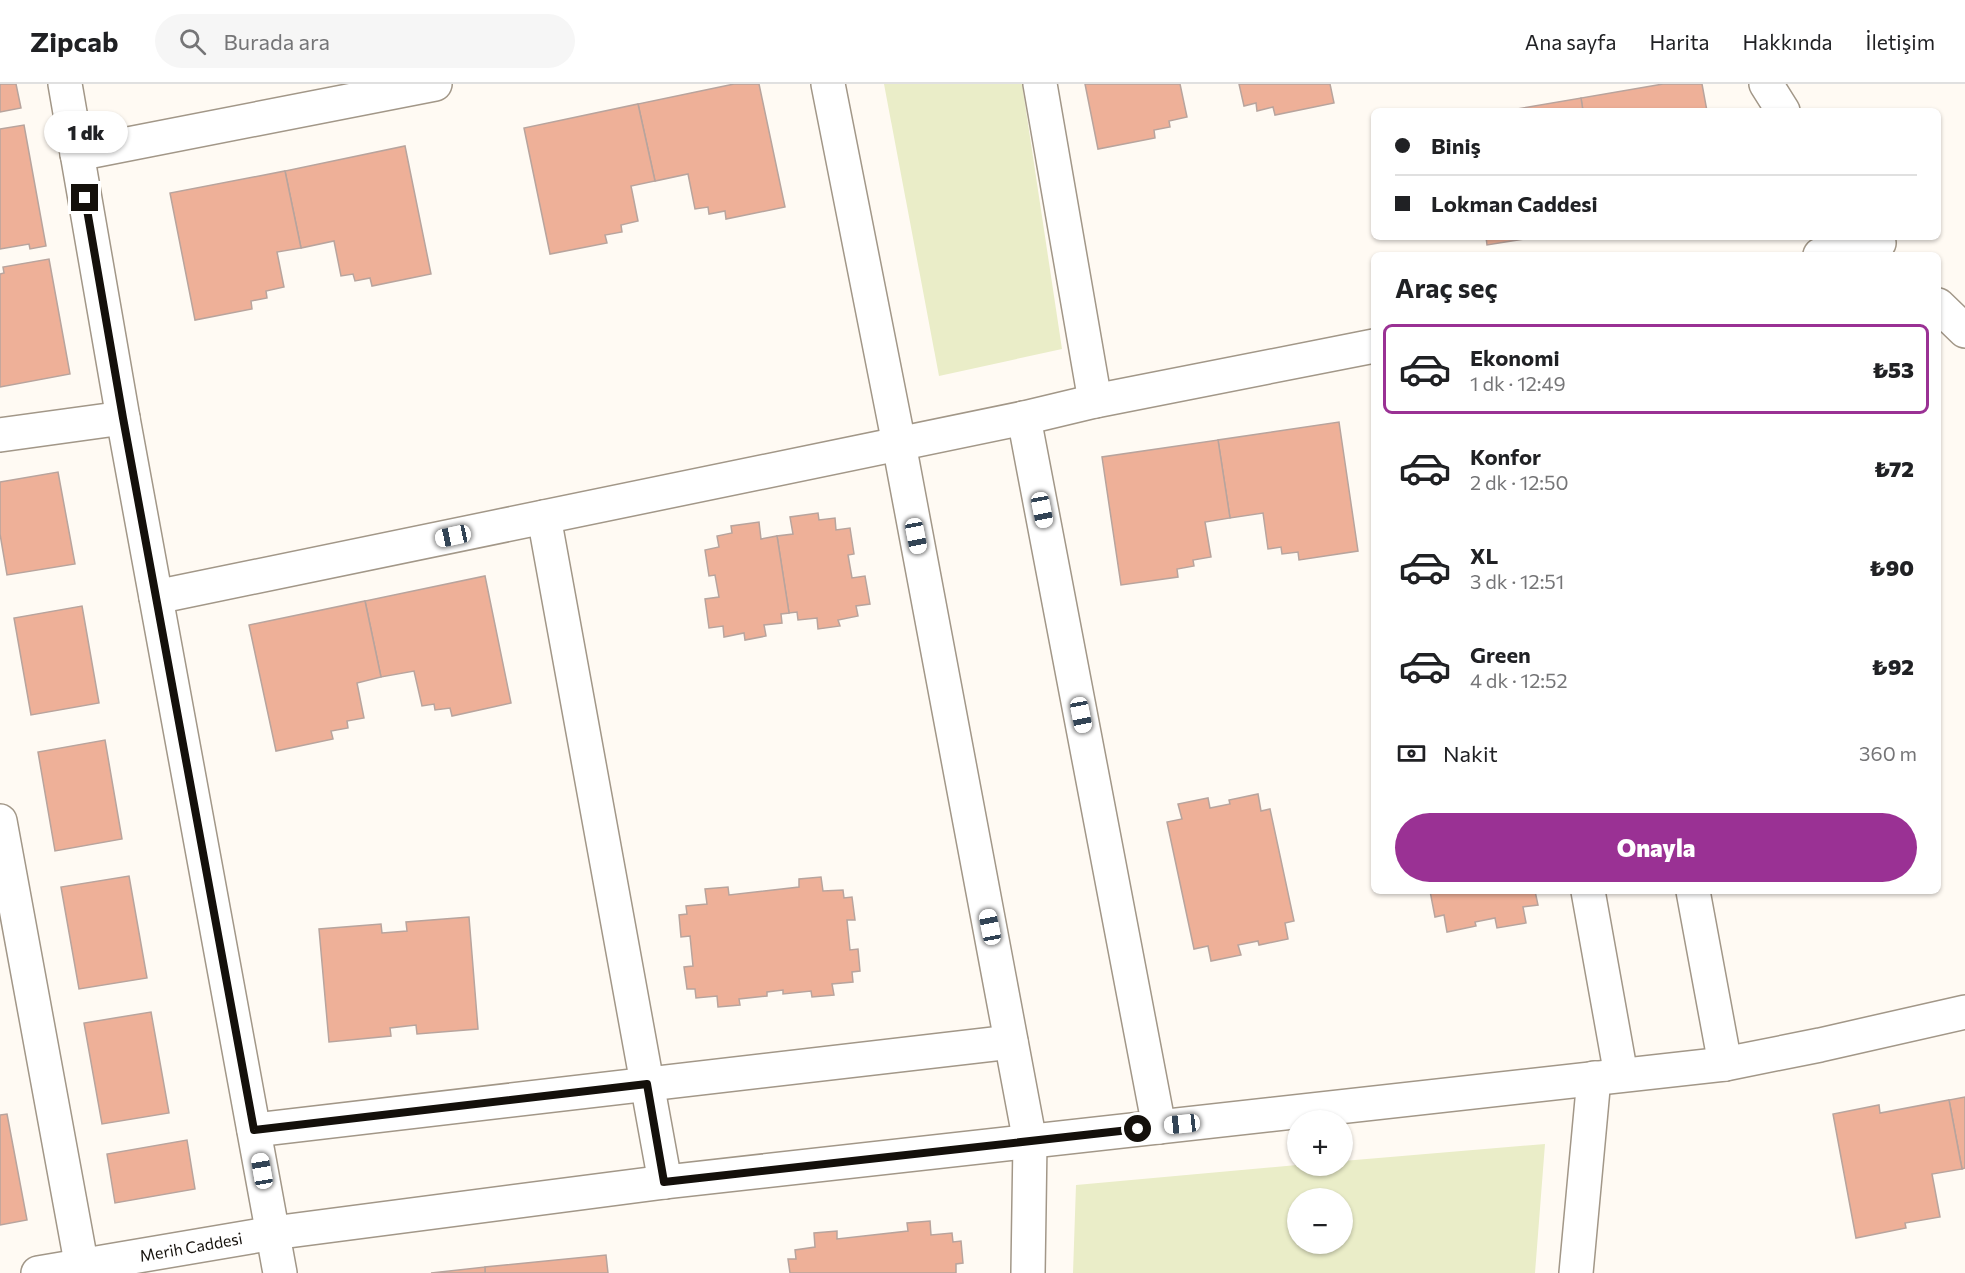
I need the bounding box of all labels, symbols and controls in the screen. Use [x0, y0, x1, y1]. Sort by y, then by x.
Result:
search box [155, 14, 575, 68]
text: Zipcab [30, 24, 119, 58]
icon: search [176, 25, 209, 58]
text: Burada ara [224, 28, 330, 55]
text: Ana sayfa [1525, 29, 1616, 54]
text: Harita [1649, 29, 1710, 54]
text: Hakkında [1743, 29, 1833, 54]
text: İletişim [1866, 29, 1935, 54]
callout: 1 dk [43, 111, 127, 153]
text: 1 dk [68, 120, 104, 144]
text: Biniş [1431, 132, 1481, 159]
route end [71, 184, 98, 211]
text: Lokman Caddesi [1431, 190, 1598, 217]
text: Araç seç [1395, 271, 1498, 304]
icon: car [1398, 342, 1452, 396]
text: Ekonomi [1470, 344, 1560, 371]
text: ₺53 [1872, 356, 1914, 383]
text: 1 dk · 12:49 [1470, 371, 1566, 395]
icon: car [1398, 441, 1452, 495]
text: Konfor [1470, 443, 1541, 470]
text: ₺72 [1874, 455, 1914, 482]
text: 2 dk · 12:50 [1470, 470, 1569, 494]
car [1030, 491, 1054, 529]
car [904, 517, 928, 555]
car [434, 523, 472, 549]
icon: car [1398, 540, 1452, 594]
text: XL [1470, 542, 1498, 569]
text: ₺90 [1869, 554, 1914, 581]
text: 3 dk · 12:51 [1470, 569, 1564, 593]
icon: car [1398, 639, 1452, 693]
text: Green [1470, 641, 1531, 668]
text: ₺92 [1872, 653, 1914, 680]
text: 4 dk · 12:52 [1470, 668, 1568, 692]
car [1069, 696, 1093, 734]
icon: cash [1395, 737, 1428, 770]
text: Nakit [1443, 740, 1498, 767]
text: 360 m [1859, 741, 1917, 765]
button: Onayla [1395, 813, 1917, 882]
car [978, 908, 1002, 946]
map controls [1287, 1110, 1353, 1254]
button: + [1287, 1110, 1353, 1176]
car [1163, 1113, 1201, 1135]
route start [1124, 1115, 1151, 1142]
car [250, 1152, 274, 1190]
button: − [1287, 1188, 1353, 1254]
street label: Merih Caddesi [138, 1228, 244, 1265]

